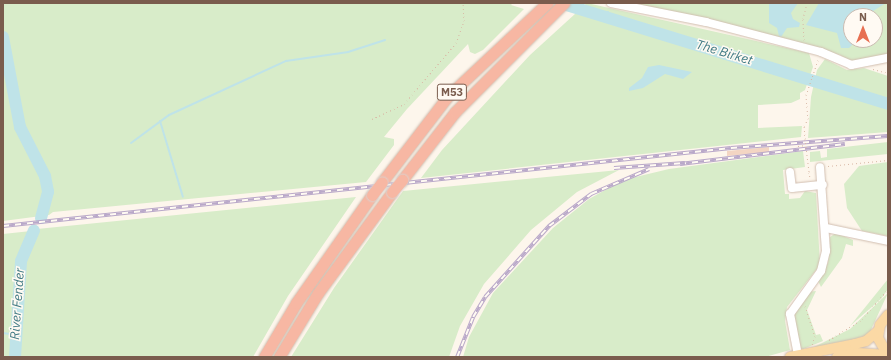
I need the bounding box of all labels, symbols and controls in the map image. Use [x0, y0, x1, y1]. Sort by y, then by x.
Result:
north arrow [843, 8, 883, 48]
text: N [859, 10, 867, 24]
water label: The Birket [694, 37, 754, 69]
road number: M53 [436, 83, 468, 101]
water label: River Fender [8, 268, 28, 340]

